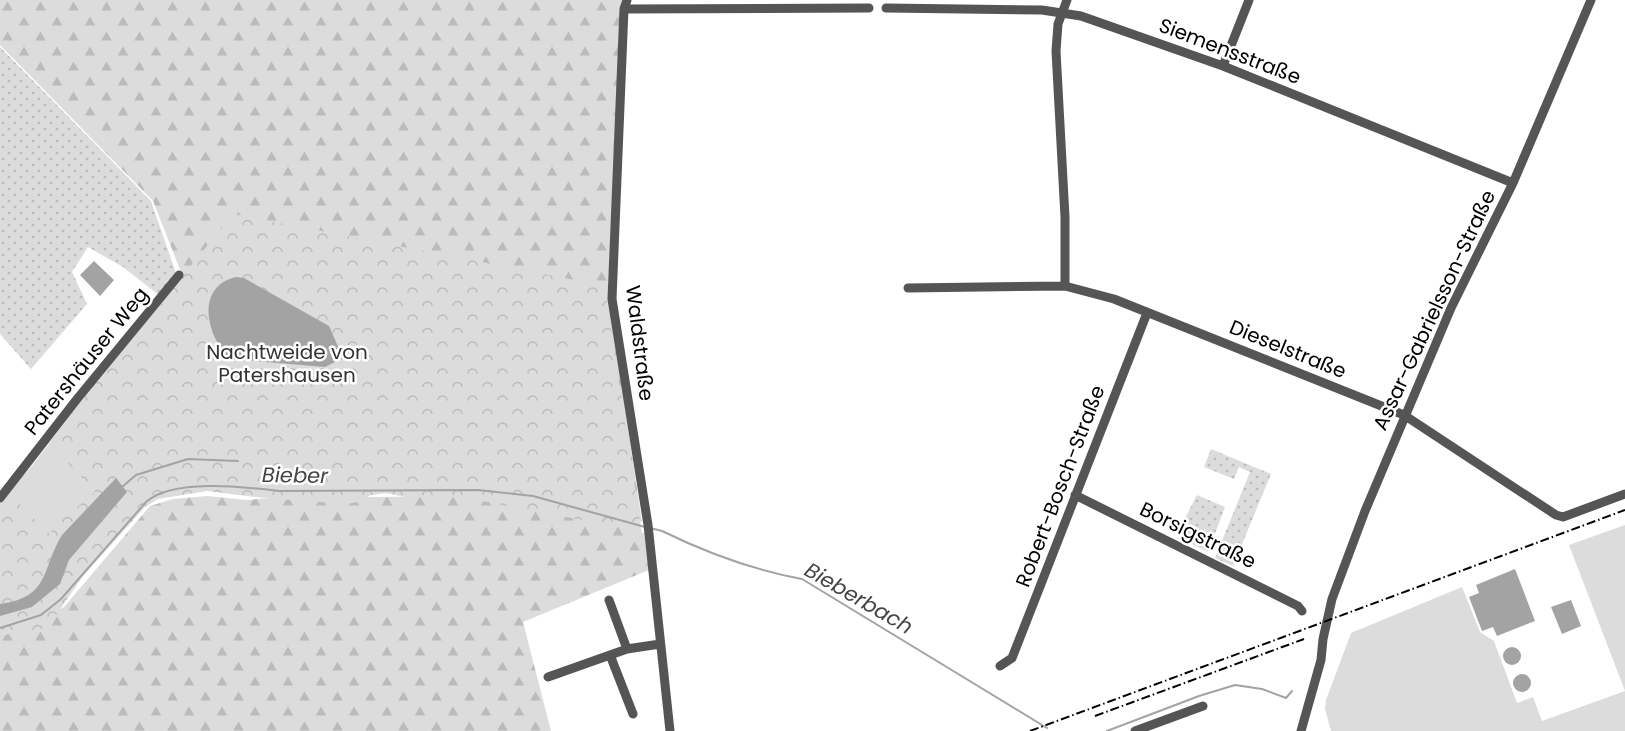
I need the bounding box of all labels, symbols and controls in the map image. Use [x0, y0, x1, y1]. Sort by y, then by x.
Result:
street label: Siemensstraße [1155, 11, 1305, 91]
street label: Assar-Gabrielsson-Straße [1366, 185, 1502, 435]
street label: Patershäuser Weg [18, 281, 154, 441]
street label: Waldstraße [619, 284, 661, 402]
street label: Dieselstraße [1225, 313, 1351, 385]
park label: Nachtweide von Patershausen [206, 338, 368, 389]
street label: Robert-Bosch-Straße [1009, 381, 1111, 591]
water label: Bieber [262, 460, 329, 490]
street label: Borsigstraße [1135, 495, 1261, 575]
water label: Bieberbach [799, 555, 919, 641]

